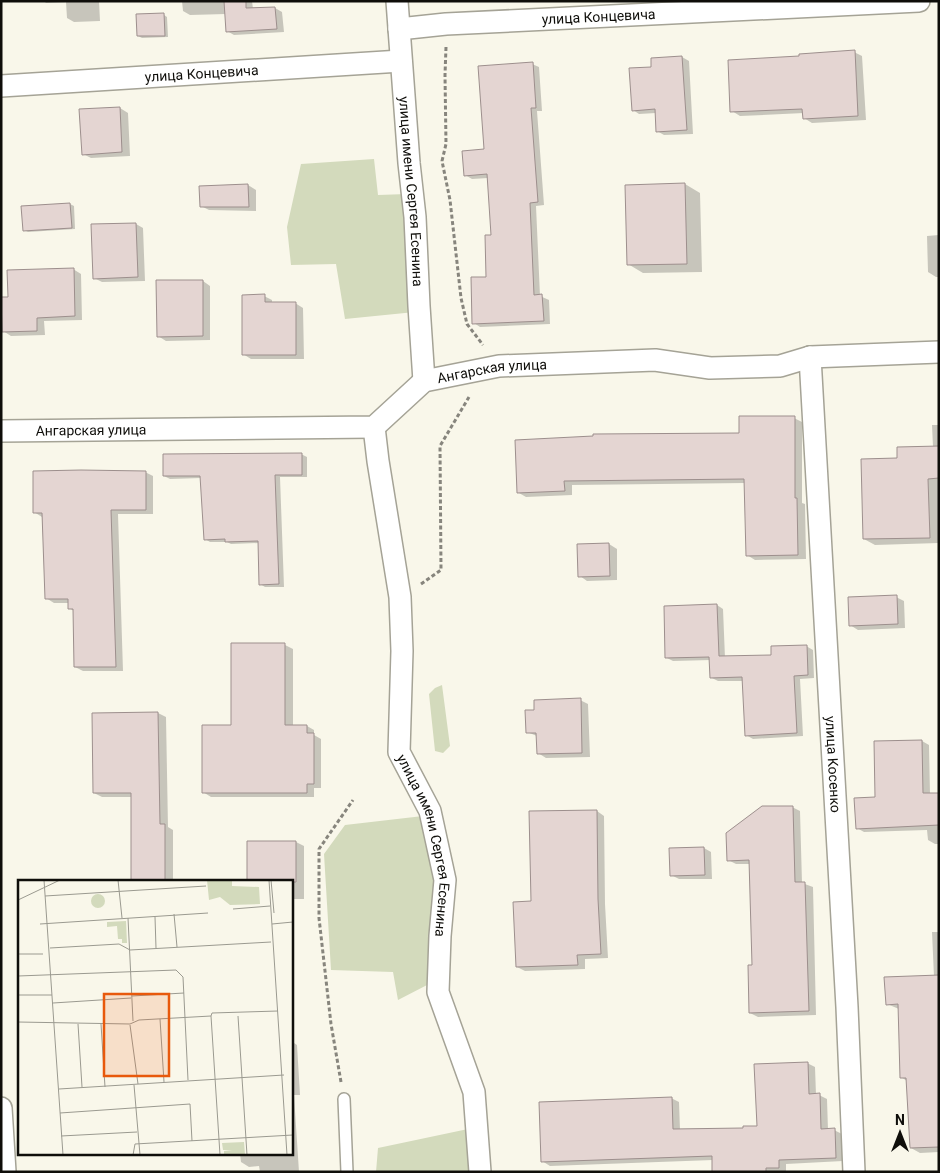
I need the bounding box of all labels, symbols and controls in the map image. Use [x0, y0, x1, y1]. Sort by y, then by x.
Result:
street label: улица Концевича [541, 6, 656, 27]
street label: улица Концевича [144, 62, 259, 85]
street label: улица имени Сергея Есенина [396, 96, 426, 287]
street label: Ангарская улица [436, 356, 547, 386]
street label: Ангарская улица [36, 421, 146, 439]
street label: улица Косенко [822, 715, 844, 813]
street label: улица имени Сергея Есенина [394, 751, 453, 938]
inset map [18, 880, 292, 1156]
north arrow [875, 1108, 925, 1158]
text: N [895, 1112, 905, 1128]

